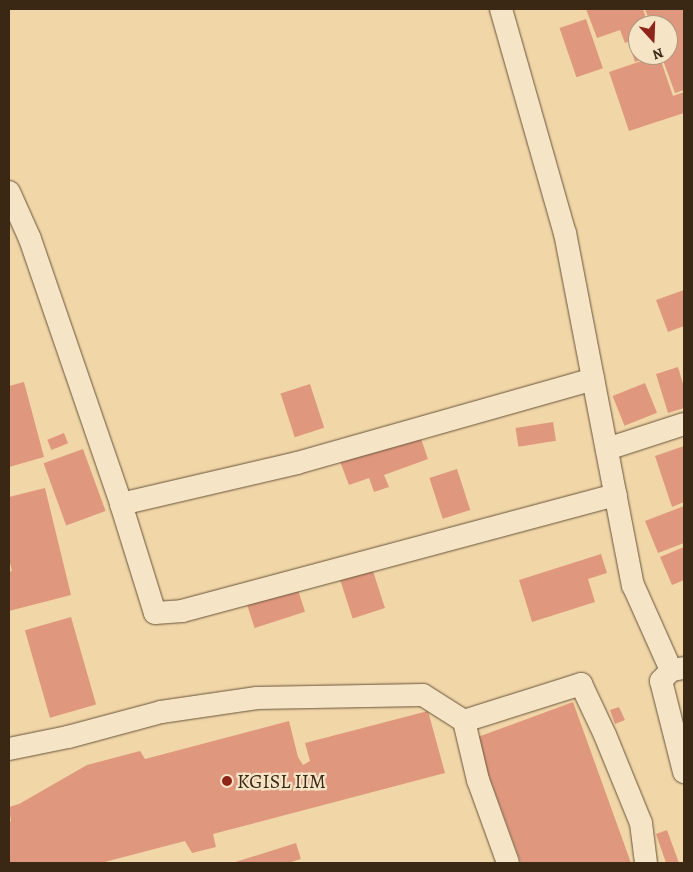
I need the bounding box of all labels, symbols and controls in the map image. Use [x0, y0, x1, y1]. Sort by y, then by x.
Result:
north arrow [628, 15, 678, 65]
text: N [650, 43, 666, 64]
place label: KGISL IIM [237, 769, 326, 793]
marker: KGISL IIM [221, 775, 233, 787]

